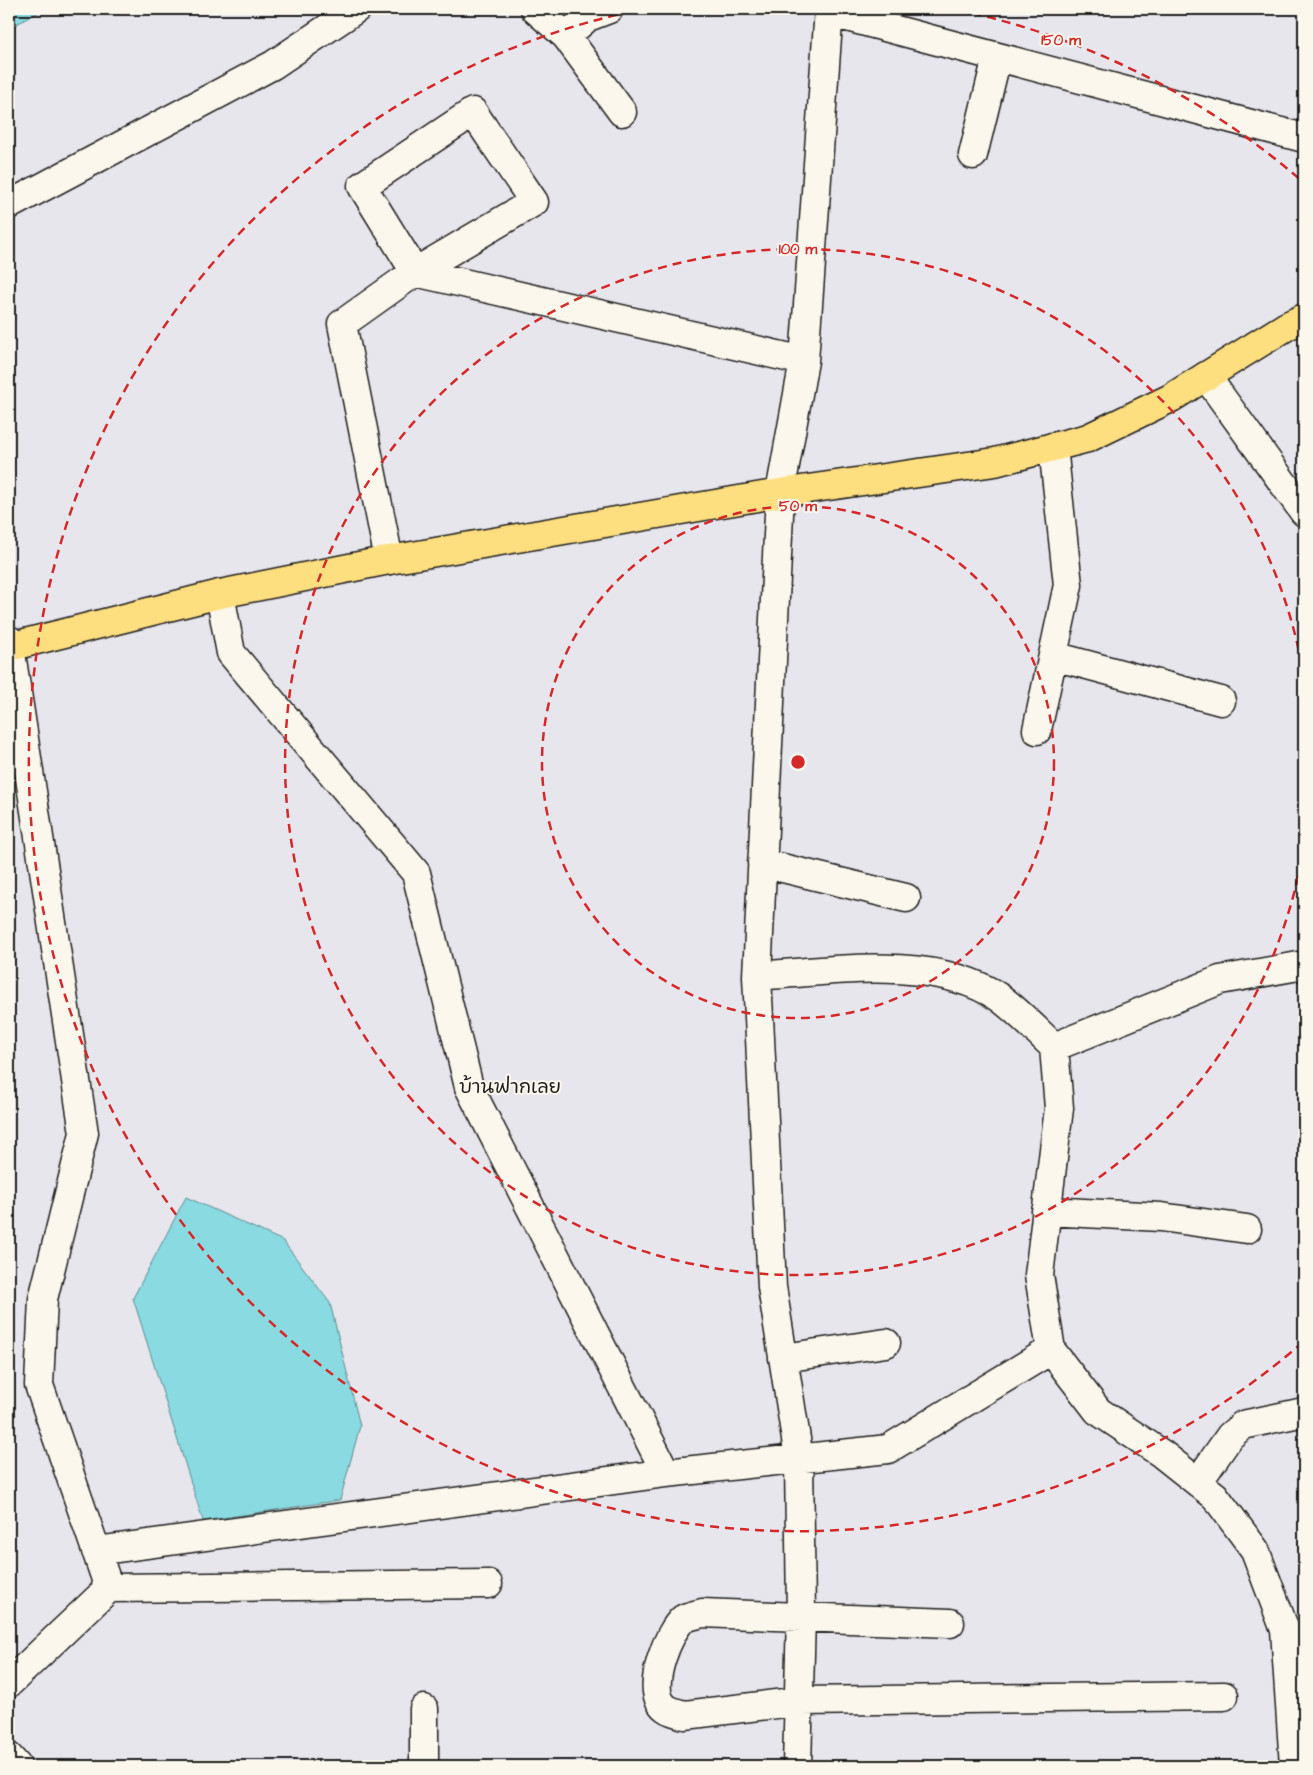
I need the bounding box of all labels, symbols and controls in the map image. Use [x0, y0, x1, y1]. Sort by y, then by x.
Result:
text: 150 m [1041, 30, 1081, 51]
text: 100 m [779, 239, 818, 260]
text: 50 m [779, 496, 817, 517]
centre of rings [789, 753, 807, 771]
district label: บ้านฟากเลย [459, 1074, 561, 1101]

